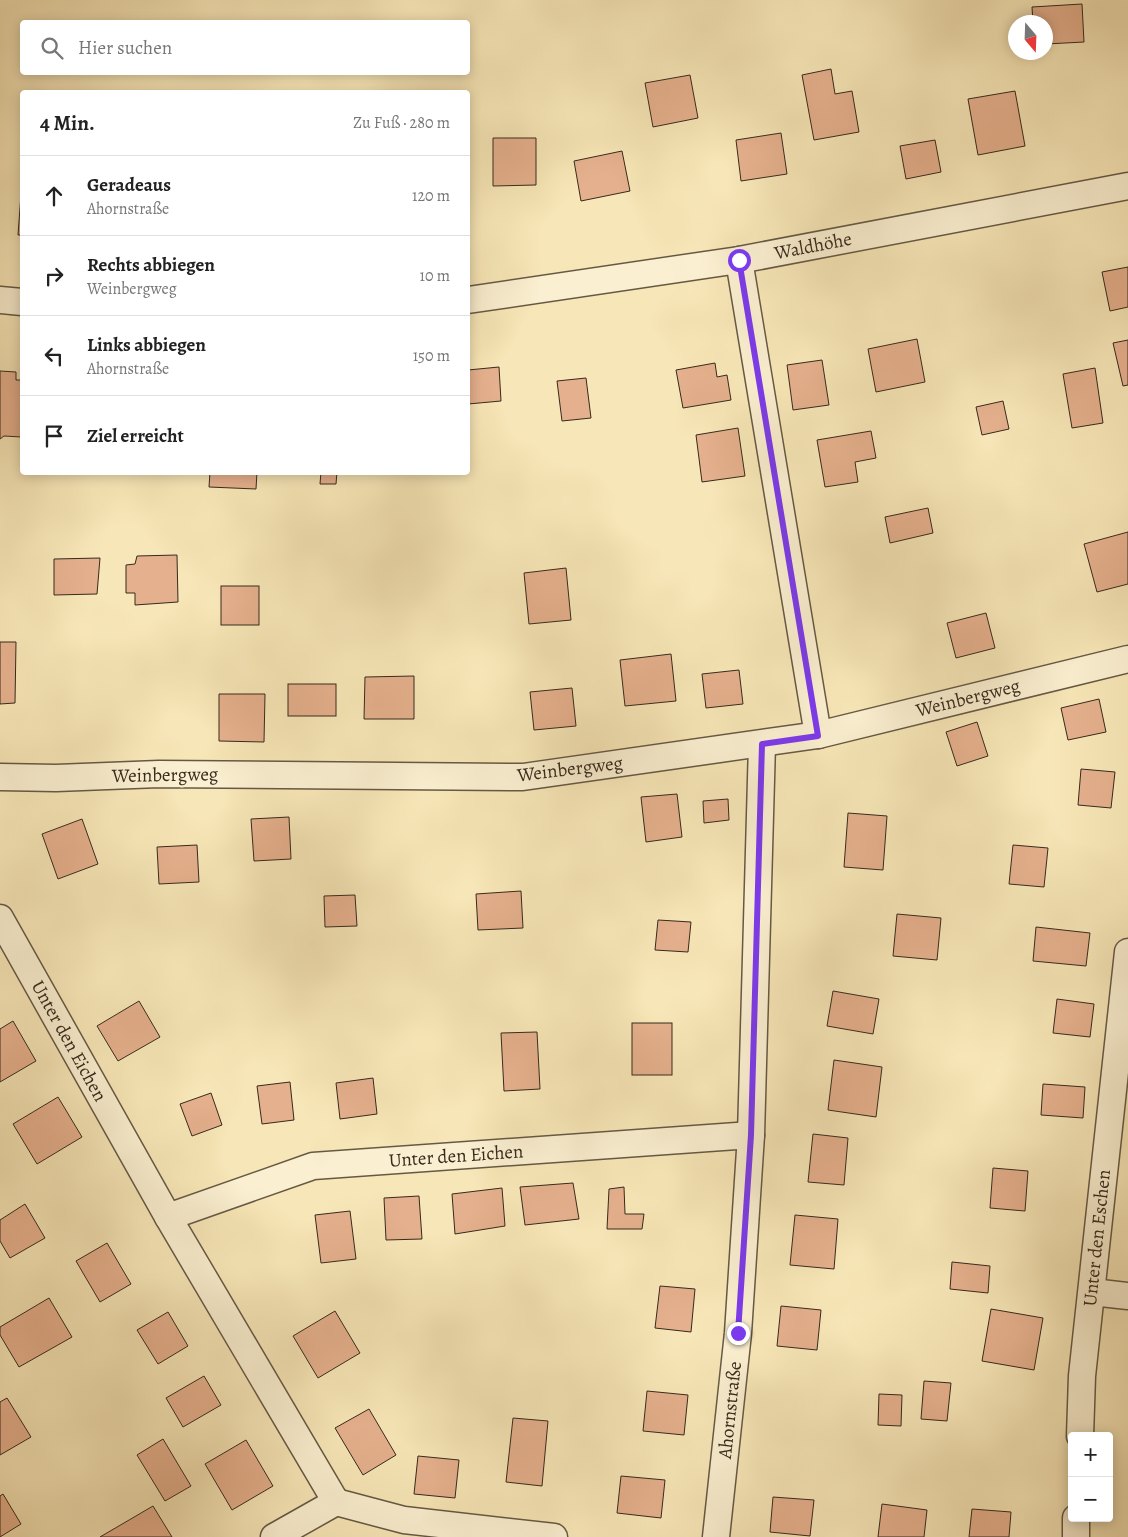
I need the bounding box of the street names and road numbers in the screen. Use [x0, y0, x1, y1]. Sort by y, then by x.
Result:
street label: Waldhöhe [771, 226, 854, 266]
street label: Weinbergweg [912, 672, 1023, 724]
street label: Weinbergweg [515, 750, 625, 789]
street label: Weinbergweg [111, 761, 219, 789]
street label: Unter den Eichen [25, 976, 113, 1106]
street label: Unter den Eichen [388, 1138, 524, 1174]
street label: Unter den Eschen [1077, 1168, 1117, 1308]
street label: Ahornstraße [712, 1360, 748, 1461]

